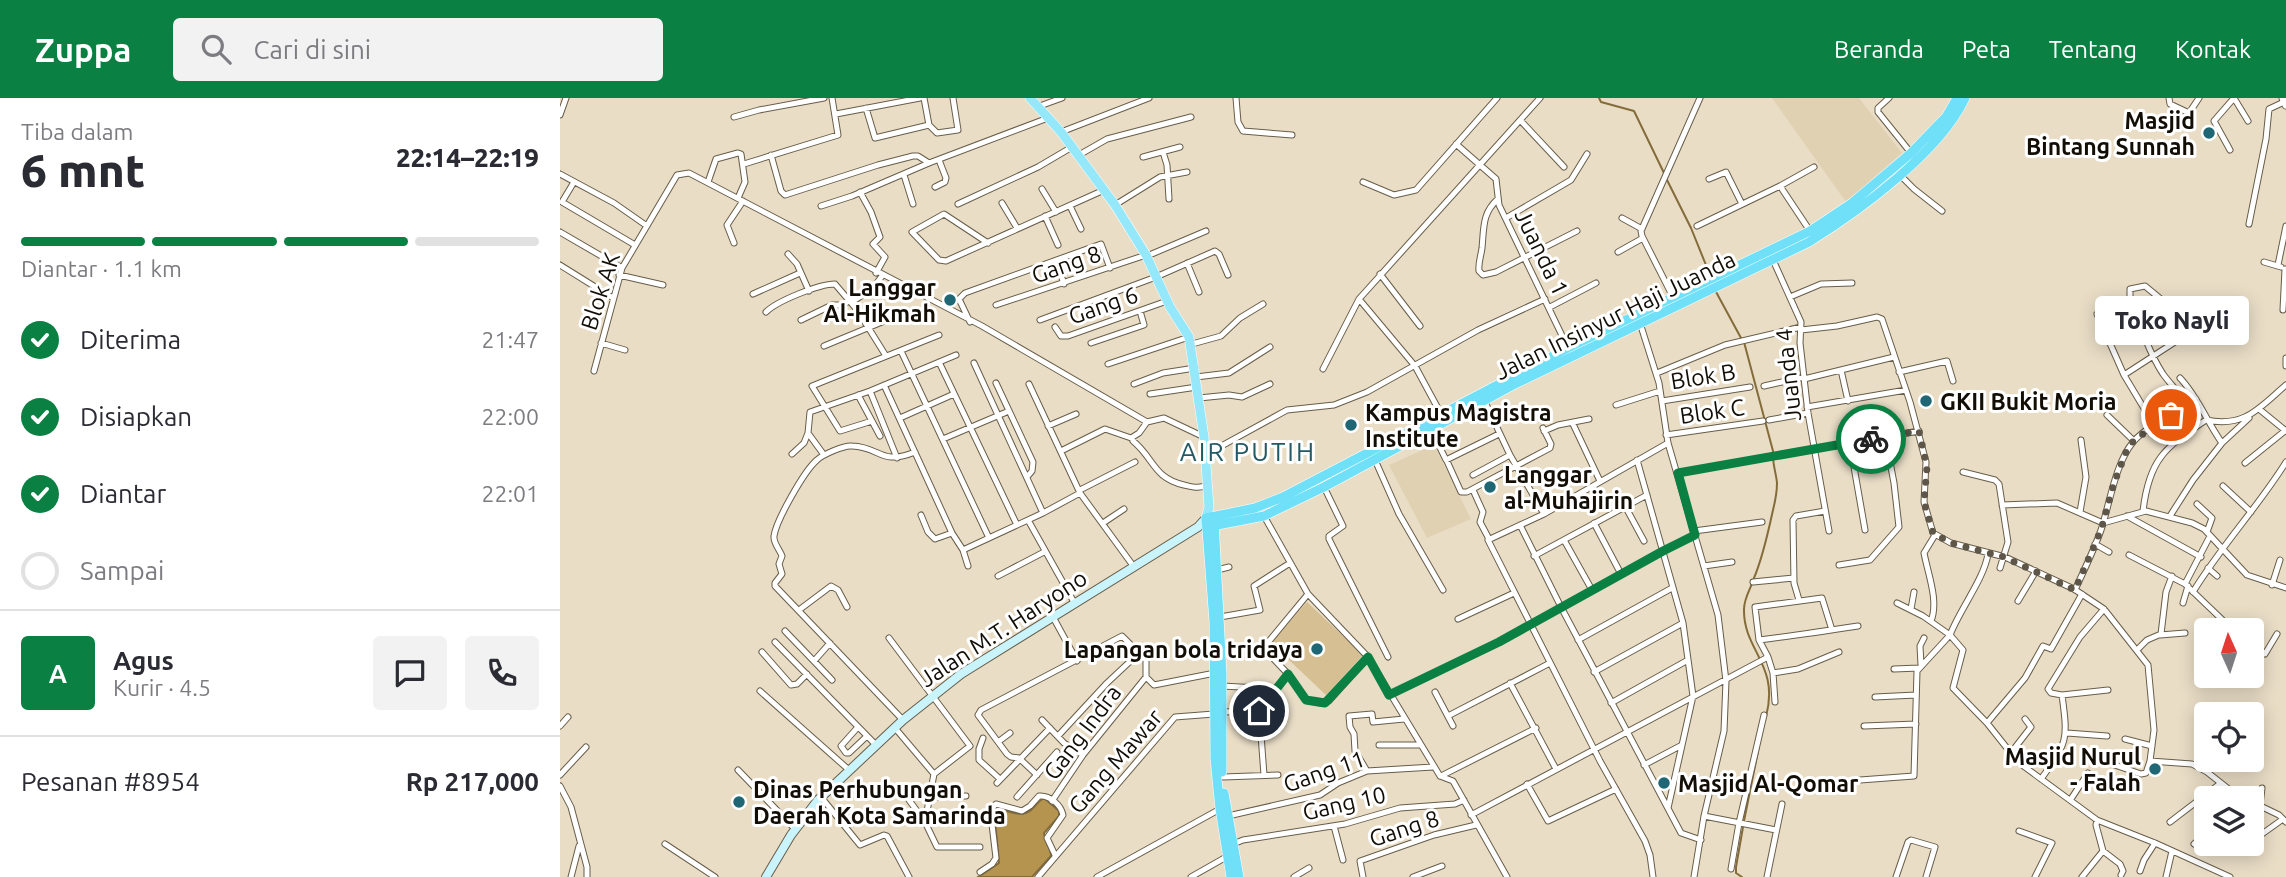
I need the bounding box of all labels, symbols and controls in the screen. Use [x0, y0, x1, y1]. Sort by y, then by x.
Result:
search box [173, 18, 663, 81]
icon: search [197, 30, 235, 68]
text: Zuppa [35, 31, 131, 68]
text: Cari di sini [253, 35, 371, 64]
text: Beranda [1834, 36, 1924, 63]
text: Peta [1962, 36, 2011, 63]
text: Tentang [2049, 36, 2137, 63]
text: Kontak [2175, 36, 2251, 63]
place label: Masjid Bintang Sunnah [2026, 108, 2195, 159]
text: Tiba dalam [21, 119, 133, 144]
marker: Masjid Bintang Sunnah [2201, 125, 2217, 141]
text: 22:14–22:19 [396, 143, 539, 172]
text: 6 mnt [21, 144, 145, 196]
street label: Juanda 1 [1510, 205, 1574, 299]
street label: Gang 8 [1028, 241, 1104, 287]
street label: Jalan Insinyur Haji Juanda [1491, 246, 1739, 384]
street label: Blok AK [576, 249, 624, 333]
text: Diantar · 1.1 km [21, 256, 182, 281]
place label: Langgar Al-Hikmah [824, 275, 937, 326]
street label: Gang 6 [1065, 282, 1141, 328]
marker: Langgar Al-Hikmah [942, 292, 958, 308]
callout: Toko Nayli [2094, 296, 2248, 345]
text: Toko Nayli [2115, 308, 2229, 333]
icon: check [21, 321, 59, 359]
text: Diterima [80, 325, 181, 354]
text: 21:47 [481, 327, 539, 352]
street label: Juanda 4 [1771, 327, 1805, 423]
street label: Blok B [1669, 359, 1737, 393]
pin [2141, 385, 2201, 445]
place label: GKII Bukit Moria [1940, 389, 2117, 414]
marker: GKII Bukit Moria [1918, 393, 1934, 409]
street label: Blok C [1678, 394, 1746, 428]
icon: bag [2152, 396, 2190, 434]
icon: check [21, 398, 59, 436]
place label: Kampus Magistra Institute [1365, 400, 1551, 451]
text: Disiapkan [80, 402, 192, 431]
text: 22:00 [481, 404, 539, 429]
courier [1836, 404, 1906, 474]
marker: Kampus Magistra Institute [1343, 417, 1359, 433]
icon: bike [1852, 420, 1890, 458]
district label: AIR PUTIH [1180, 437, 1316, 466]
place label: Langgar al-Muhajirin [1504, 462, 1633, 513]
icon: check [21, 475, 59, 513]
text: Diantar [80, 479, 166, 508]
marker: Langgar al-Muhajirin [1482, 479, 1498, 495]
text: 22:01 [481, 481, 539, 506]
text: Sampai [80, 556, 164, 585]
street label: Jalan M.T. Haryono [915, 565, 1091, 691]
north arrow [2194, 618, 2264, 688]
map controls [2194, 618, 2264, 856]
button: chat [373, 636, 447, 710]
button: phone [465, 636, 539, 710]
place label: Lapangan bola tridaya [1064, 637, 1303, 662]
marker: Lapangan bola tridaya [1309, 641, 1325, 657]
text: Agus [113, 646, 174, 675]
text: A [49, 659, 67, 688]
text: Kurir · 4.5 [113, 675, 211, 700]
street label: Gang Indra [1038, 680, 1126, 784]
pin [1229, 681, 1289, 741]
icon: home [1240, 692, 1278, 730]
button: locate [2194, 702, 2264, 772]
street label: Gang Mawar [1063, 704, 1167, 818]
place label: Masjid Nurul - Falah [2005, 744, 2141, 795]
street label: Gang 11 [1280, 745, 1368, 797]
marker: Masjid Nurul - Falah [2147, 761, 2163, 777]
text: Pesanan #8954 [21, 767, 200, 796]
text: Rp 217,000 [406, 767, 539, 796]
place label: Masjid Al-Qomar [1678, 771, 1859, 796]
marker: Masjid Al-Qomar [1656, 775, 1672, 791]
place label: Dinas Perhubungan Daerah Kota Samarinda [753, 777, 1006, 828]
street label: Gang 10 [1300, 781, 1388, 825]
button: layers [2194, 786, 2264, 856]
marker: Dinas Perhubungan Daerah Kota Samarinda [731, 794, 747, 810]
street label: Gang 8 [1366, 805, 1442, 851]

